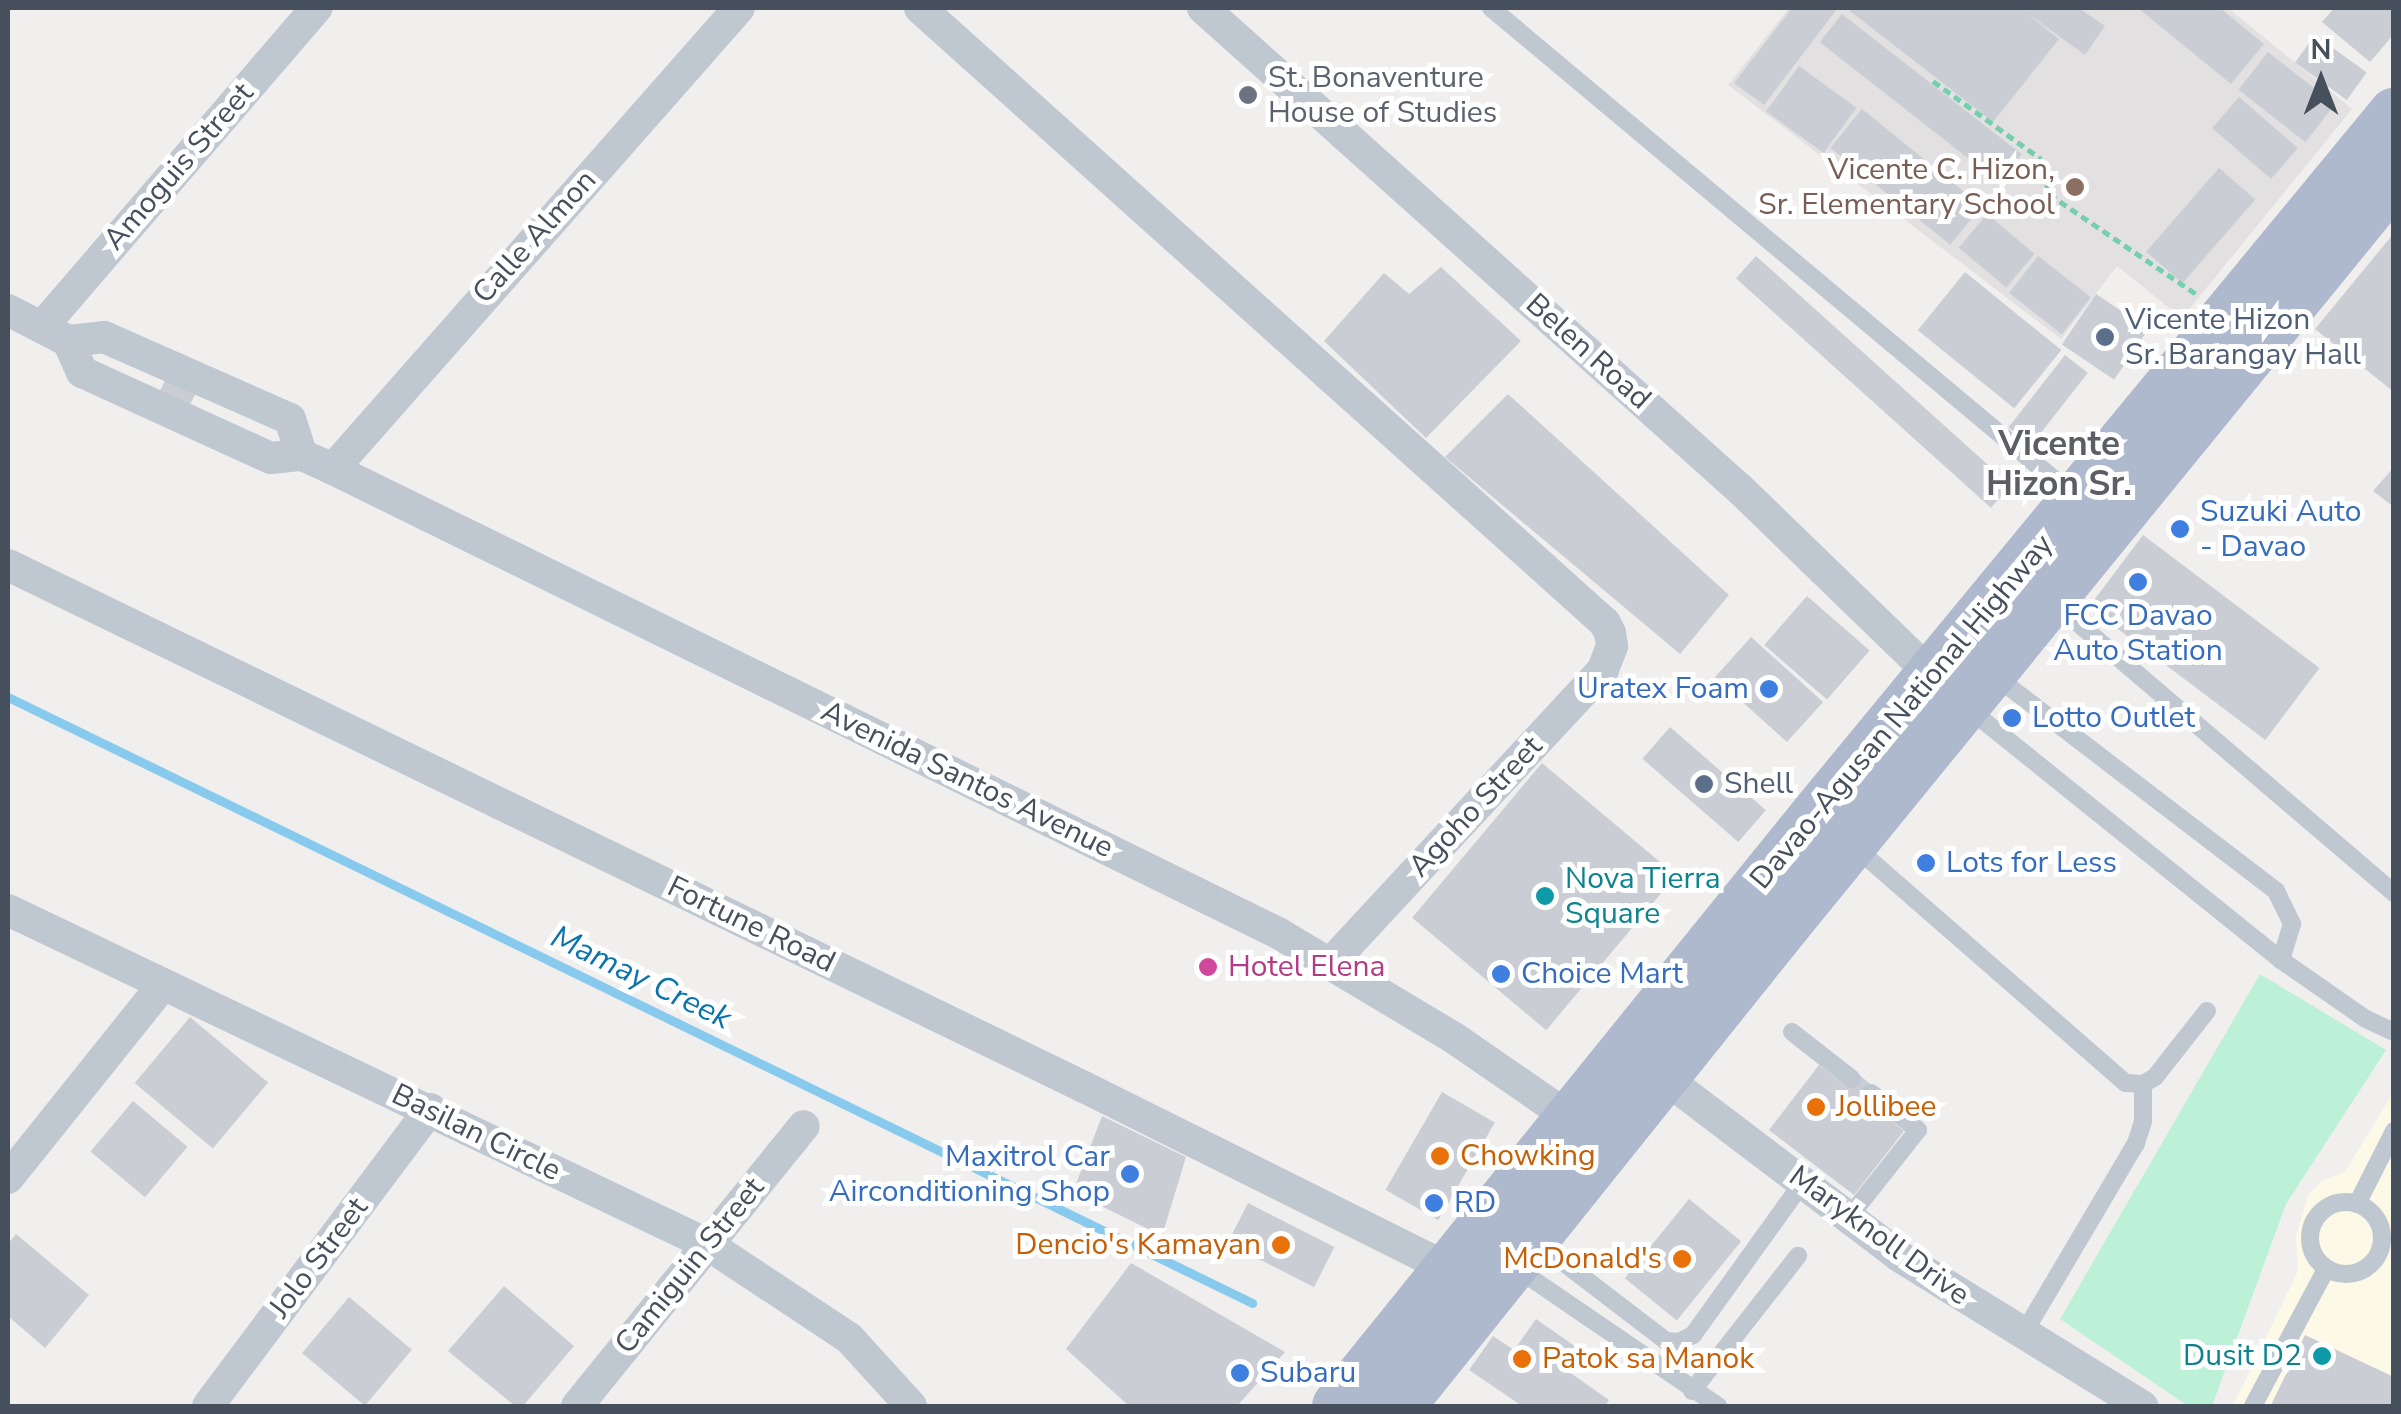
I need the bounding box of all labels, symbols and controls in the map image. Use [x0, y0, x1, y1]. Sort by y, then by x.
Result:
north arrow [2271, 30, 2371, 130]
text: N [2311, 31, 2331, 69]
place label: St. Bonaventure House of Studies [1268, 60, 1497, 130]
street label: Amoguis Street [97, 76, 261, 258]
marker: St. Bonaventure House of Studies [1237, 84, 1259, 106]
place label: Vicente C. Hizon, Sr. Elementary School [1758, 152, 2055, 222]
street label: Calle Almon [466, 163, 604, 311]
marker: Vicente C. Hizon, Sr. Elementary School [2064, 176, 2086, 198]
street label: Belen Road [1518, 287, 1658, 417]
place label: Vicente Hizon Sr. Barangay Hall [2125, 302, 2361, 372]
marker: Vicente Hizon Sr. Barangay Hall [2094, 326, 2116, 348]
district label: Vicente Hizon Sr. [1986, 423, 2132, 505]
place label: Suzuki Auto - Davao [2200, 494, 2361, 564]
marker: Suzuki Auto - Davao [2169, 518, 2191, 540]
street label: Davao-Agusan National Highway [1743, 527, 2061, 897]
marker: FCC Davao Auto Station [2127, 571, 2149, 593]
place label: FCC Davao Auto Station [2053, 598, 2223, 668]
place label: Uratex Foam [1577, 671, 1749, 707]
marker: Uratex Foam [1758, 678, 1780, 700]
street label: Avenida Santos Avenue [815, 694, 1119, 866]
place label: Lotto Outlet [2032, 700, 2195, 736]
marker: Lotto Outlet [2001, 707, 2023, 729]
street label: Agoho Street [1402, 729, 1550, 885]
place label: Shell [1724, 766, 1793, 802]
marker: Shell [1693, 773, 1715, 795]
place label: Lots for Less [1946, 845, 2117, 881]
marker: Lots for Less [1915, 852, 1937, 874]
place label: Nova Tierra Square [1565, 861, 1721, 932]
street label: Fortune Road [661, 869, 841, 981]
marker: Nova Tierra Square [1534, 885, 1556, 907]
water label: Mamay Creek [544, 918, 738, 1038]
place label: Hotel Elena [1228, 949, 1385, 985]
marker: Hotel Elena [1197, 956, 1219, 978]
place label: Choice Mart [1521, 956, 1683, 992]
marker: Choice Mart [1490, 963, 1512, 985]
street label: Basilan Circle [386, 1077, 566, 1189]
place label: Jollibee [1836, 1089, 1937, 1125]
marker: Jollibee [1805, 1096, 1827, 1118]
place label: Chowking [1460, 1138, 1595, 1174]
place label: Maxitrol Car Airconditioning Shop [829, 1139, 1110, 1210]
marker: Chowking [1429, 1145, 1451, 1167]
street label: Maryknoll Drive [1782, 1159, 1976, 1313]
marker: Maxitrol Car Airconditioning Shop [1119, 1163, 1141, 1185]
street label: Camiguin Street [608, 1171, 772, 1361]
place label: RD [1454, 1185, 1496, 1221]
street label: Jolo Street [262, 1191, 376, 1325]
marker: RD [1423, 1192, 1445, 1214]
place label: Dencio's Kamayan [1015, 1227, 1261, 1263]
marker: Dencio's Kamayan [1270, 1234, 1292, 1256]
place label: McDonald's [1503, 1241, 1662, 1277]
marker: McDonald's [1671, 1248, 1693, 1270]
place label: Dusit D2 [2183, 1338, 2302, 1374]
place label: Patok sa Manok [1542, 1341, 1754, 1377]
marker: Dusit D2 [2311, 1345, 2333, 1367]
marker: Patok sa Manok [1511, 1348, 1533, 1370]
place label: Subaru [1260, 1355, 1356, 1391]
marker: Subaru [1229, 1362, 1251, 1384]

